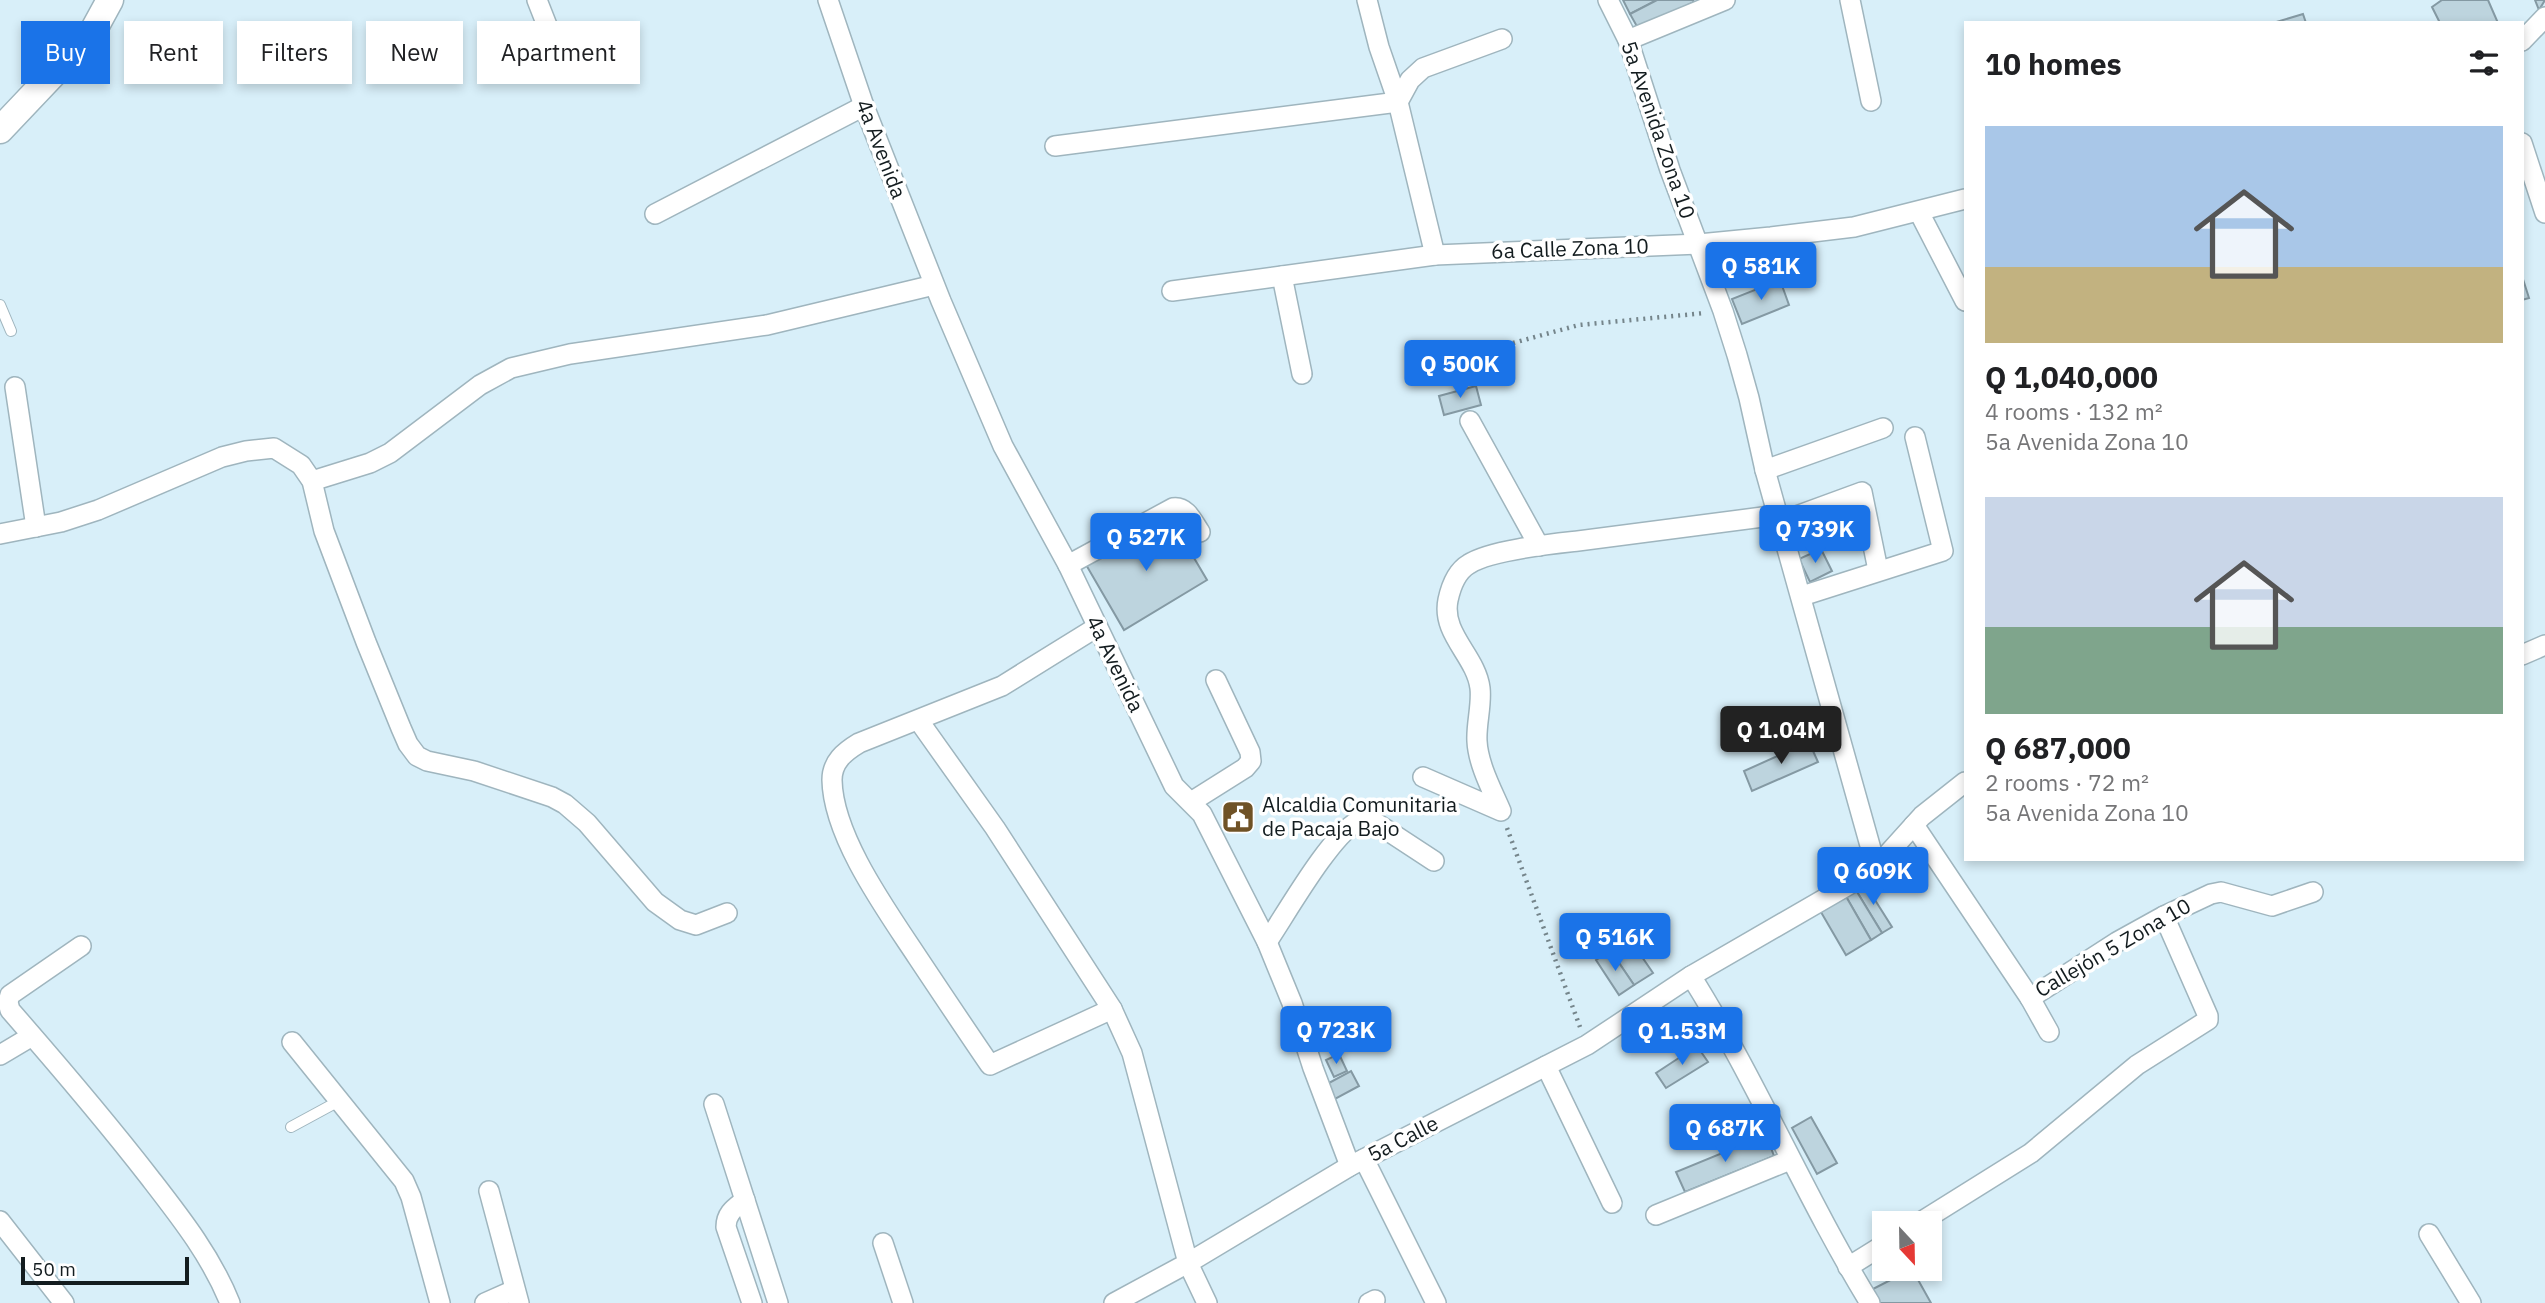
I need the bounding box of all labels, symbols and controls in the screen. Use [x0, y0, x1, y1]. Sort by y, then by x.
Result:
chip: Buy [21, 21, 110, 84]
chip: Rent [124, 21, 223, 84]
chip: Filters [237, 21, 352, 84]
chip: New [366, 21, 463, 84]
chip: Apartment [477, 21, 640, 84]
street label: 5a Avenida Zona 10 [1615, 37, 1702, 222]
text: 10 homes [1985, 44, 2122, 83]
icon: filters [2465, 44, 2503, 82]
street label: 4a Avenida [850, 95, 914, 202]
icon: home [2181, 171, 2307, 297]
street label: 6a Calle Zona 10 [1491, 231, 1649, 265]
pin: Q 581K [1704, 243, 1818, 302]
text: Q 581K [1721, 250, 1801, 280]
pin: Q 500K [1403, 340, 1517, 400]
text: Q 500K [1420, 348, 1500, 378]
text: Q 1,040,000 [1985, 357, 2158, 396]
text: 4 rooms · 132 m² [1985, 396, 2163, 426]
text: 5a Avenida Zona 10 [1985, 426, 2189, 456]
pin: Q 739K [1758, 505, 1872, 565]
text: Q 739K [1775, 513, 1855, 543]
pin: Q 527K [1089, 514, 1203, 573]
text: Q 527K [1106, 521, 1186, 551]
icon: home [2181, 542, 2307, 668]
street label: 4a Avenida [1081, 611, 1151, 716]
pin: Q 1.04M [1716, 706, 1846, 766]
text: Q 1.04M [1736, 714, 1826, 744]
text: Q 687,000 [1985, 728, 2131, 767]
text: 2 rooms · 72 m² [1985, 767, 2149, 797]
place label: Alcaldia Comunitaria de Pacaja Bajo [1262, 790, 1457, 842]
text: 5a Avenida Zona 10 [1985, 797, 2189, 827]
public building icon: Alcaldia Comunitaria de Pacaja Bajo [1219, 798, 1257, 836]
pin: Q 609K [1816, 848, 1930, 907]
text: Q 609K [1833, 855, 1913, 885]
street label: Callejón 5 Zona 10 [2029, 891, 2196, 1003]
pin: Q 516K [1558, 914, 1672, 973]
text: Q 516K [1575, 921, 1655, 951]
pin: Q 723K [1279, 1006, 1393, 1066]
pin: Q 1.53M [1617, 1007, 1747, 1067]
text: Q 723K [1296, 1014, 1376, 1044]
text: Q 1.53M [1637, 1015, 1727, 1045]
pin: Q 687K [1668, 1104, 1782, 1164]
street label: 5a Calle [1362, 1108, 1443, 1168]
text: Q 687K [1685, 1112, 1765, 1142]
north arrow [1872, 1211, 1942, 1281]
map controls [1872, 1211, 1942, 1281]
scale bar [21, 1254, 189, 1286]
text: 50 m [32, 1257, 76, 1281]

